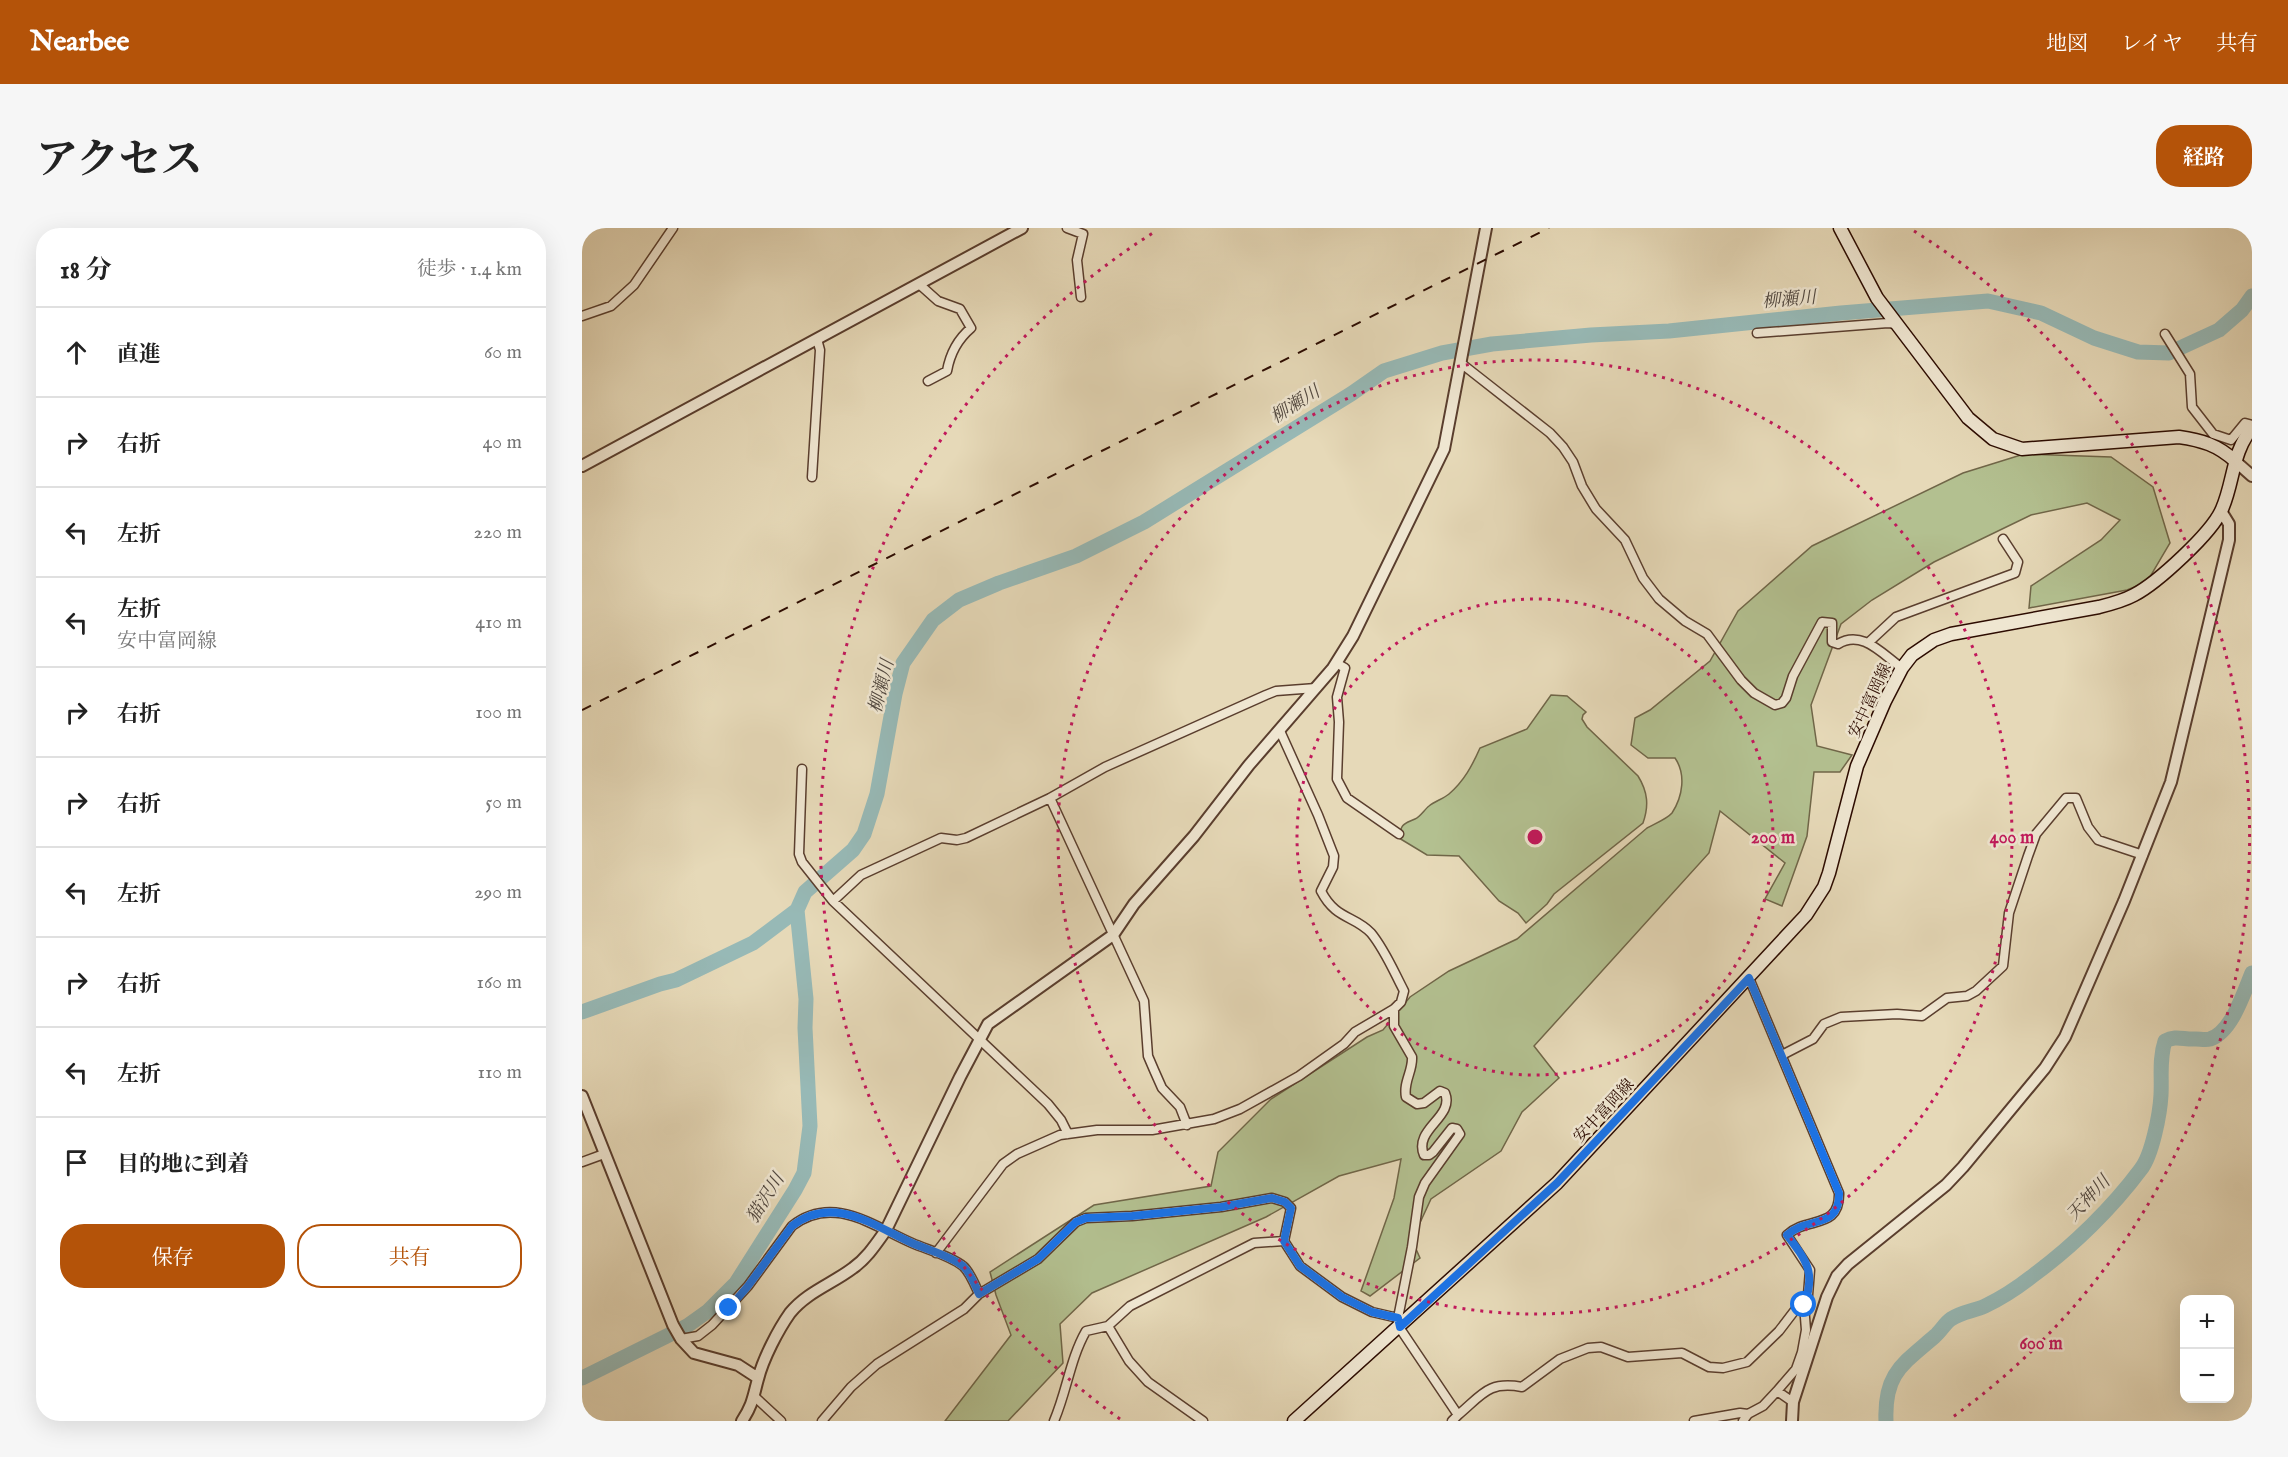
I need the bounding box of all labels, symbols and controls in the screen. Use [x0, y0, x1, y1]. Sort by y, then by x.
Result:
text: Nearbee [30, 25, 129, 60]
text: 地図 [2046, 31, 2088, 58]
text: レイヤ [2121, 31, 2183, 58]
text: 共有 [2216, 31, 2258, 58]
button: 経路 [2156, 125, 2252, 187]
text: アクセス [36, 135, 203, 188]
text: 18 分 [60, 254, 112, 287]
text: 徒歩 · 1.4 km [417, 257, 522, 282]
water label: 柳瀬川 [1761, 287, 1819, 314]
icon: ahead [60, 336, 93, 369]
text: 60 m [484, 340, 522, 365]
text: 直進 [117, 341, 161, 369]
water label: 柳瀬川 [1267, 380, 1326, 429]
icon: right [60, 426, 93, 459]
text: 40 m [483, 430, 522, 455]
text: 右折 [117, 431, 161, 459]
icon: left [60, 516, 93, 549]
text: 220 m [474, 520, 522, 545]
text: 左折 [117, 521, 161, 549]
text: 左折 [117, 596, 161, 624]
icon: left [60, 606, 93, 639]
text: 410 m [475, 610, 522, 635]
text: 安中富岡線 [117, 629, 217, 654]
water label: 柳瀬川 [865, 655, 901, 715]
street label: 安中富岡線 [1845, 660, 1897, 741]
icon: right [60, 696, 93, 729]
text: 100 m [475, 700, 522, 725]
text: 右折 [117, 701, 161, 729]
icon: right [60, 786, 93, 819]
text: 50 m [485, 790, 522, 815]
text: 右折 [117, 791, 161, 819]
centre of rings [1525, 827, 1545, 847]
text: 200 m [1751, 827, 1795, 850]
text: 400 m [1990, 827, 2034, 850]
icon: left [60, 876, 93, 909]
text: 290 m [474, 880, 522, 905]
text: 左折 [117, 881, 161, 909]
icon: right [60, 966, 93, 999]
text: 160 m [476, 970, 522, 995]
text: 右折 [117, 971, 161, 999]
icon: left [60, 1056, 93, 1089]
text: 110 m [478, 1060, 522, 1085]
text: 左折 [117, 1061, 161, 1089]
street label: 安中富岡線 [1570, 1075, 1639, 1147]
icon: arrive [60, 1146, 93, 1179]
text: 目的地に到着 [117, 1151, 249, 1179]
water label: 猫沢川 [742, 1168, 791, 1228]
water label: 天神川 [2062, 1170, 2117, 1227]
button: 保存 [60, 1224, 285, 1288]
button: 共有 [297, 1224, 522, 1288]
route start [1790, 1291, 1816, 1317]
route end [715, 1294, 741, 1320]
map controls [2180, 1295, 2234, 1403]
button: + [2180, 1295, 2234, 1349]
text: 600 m [2019, 1333, 2063, 1356]
button: − [2180, 1349, 2234, 1403]

